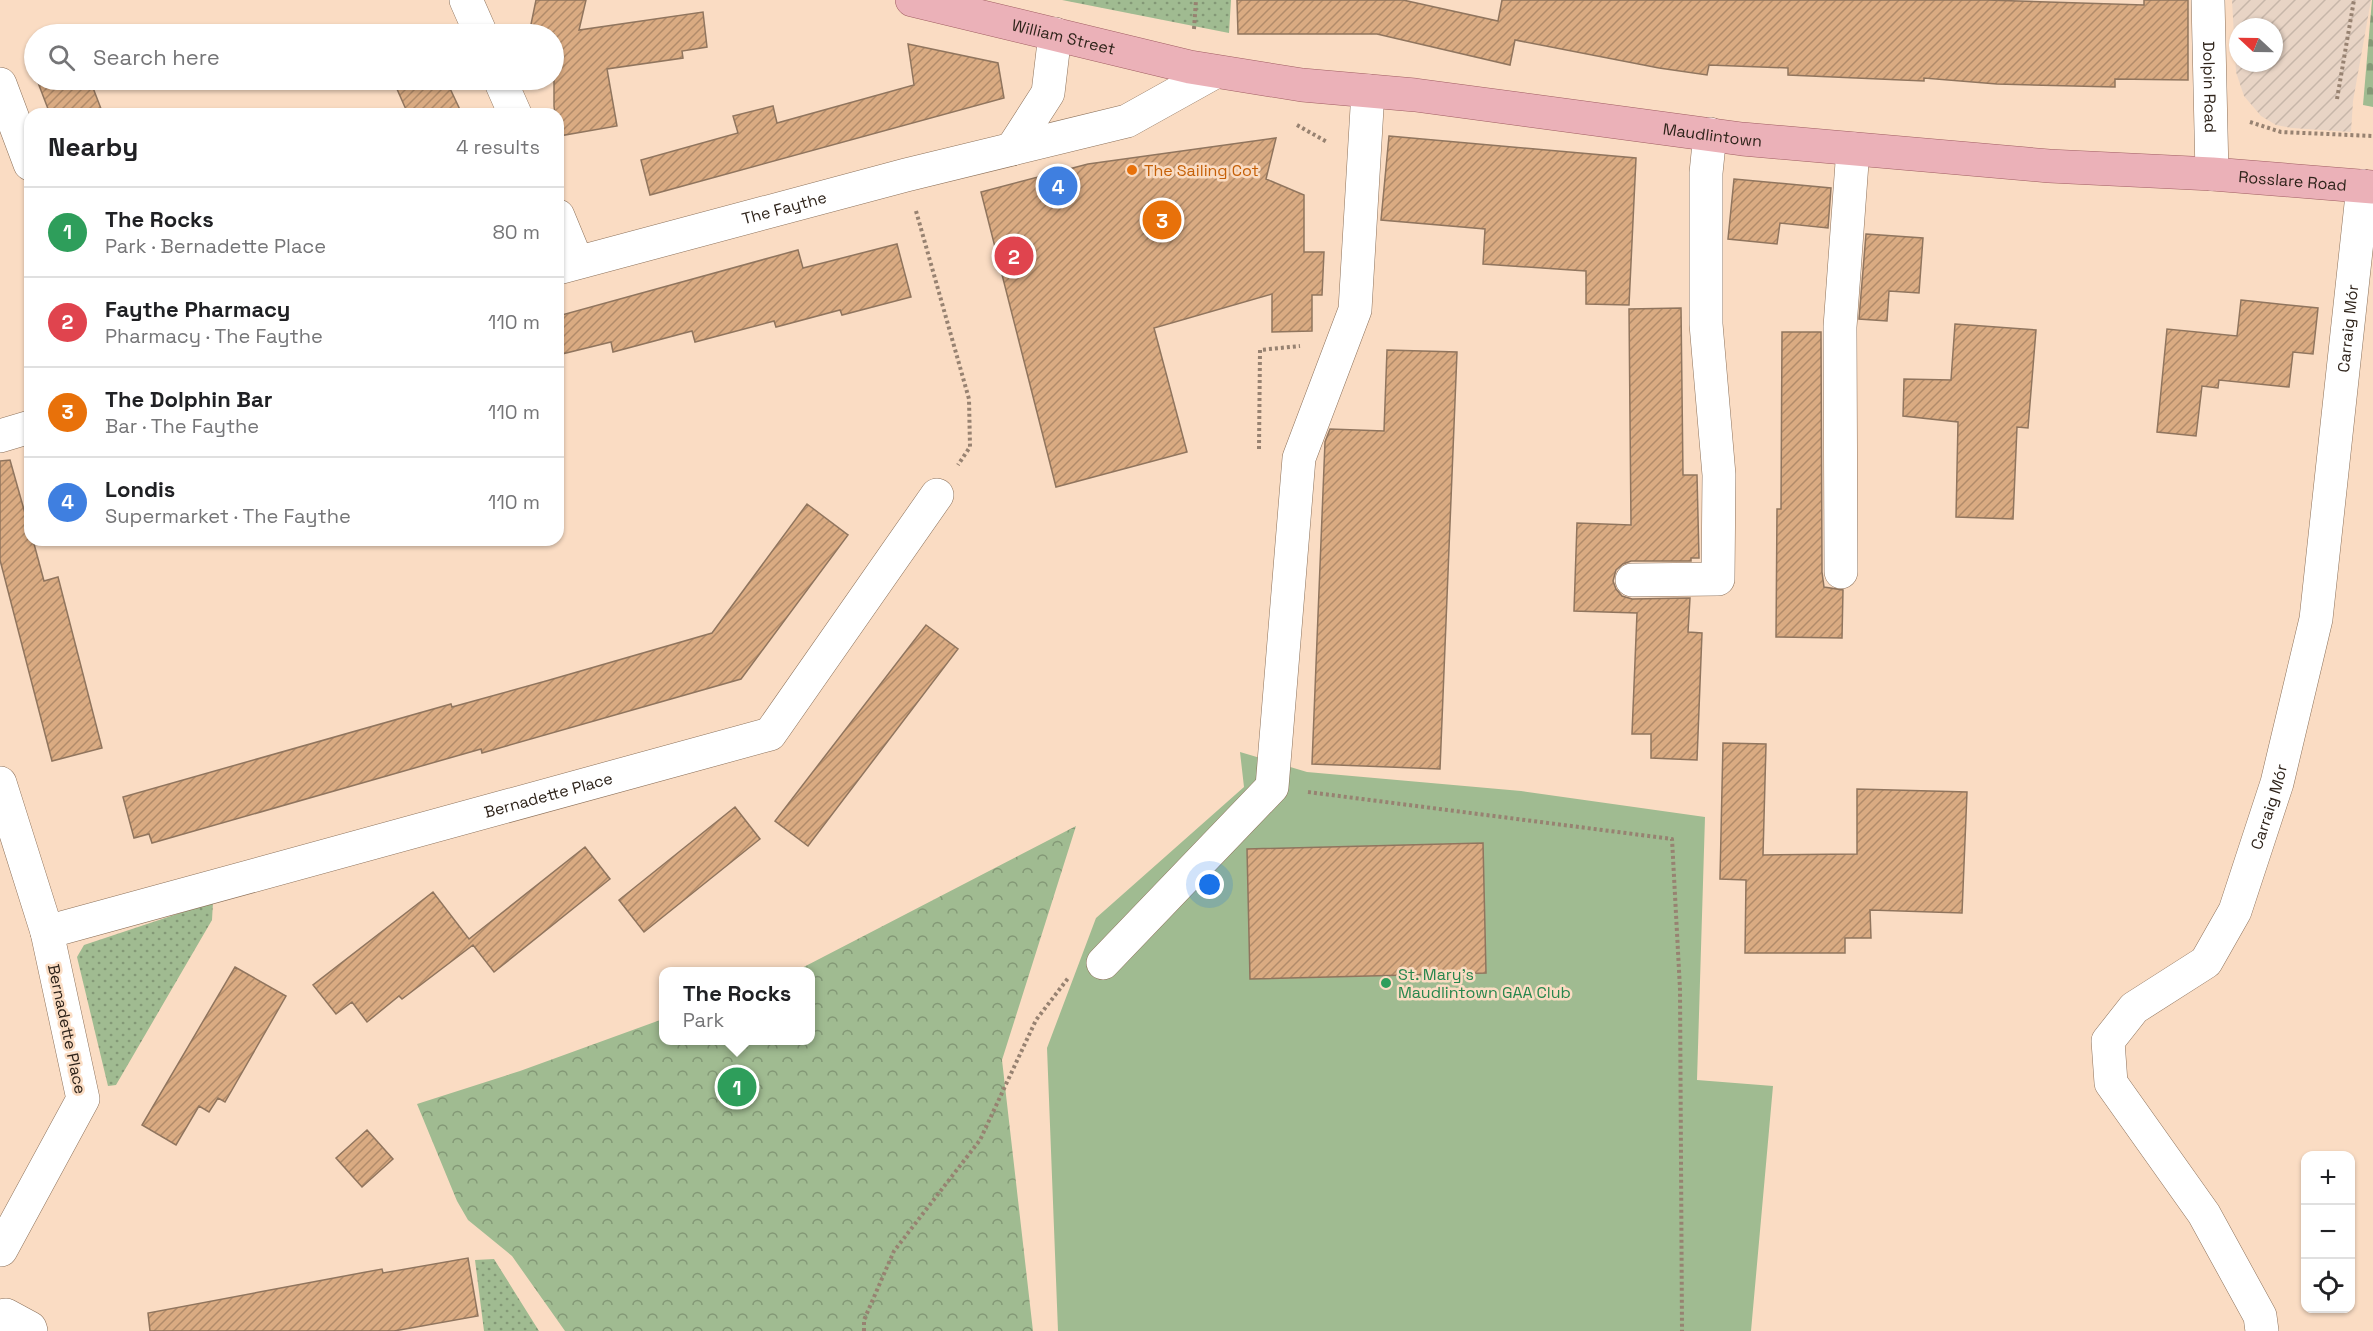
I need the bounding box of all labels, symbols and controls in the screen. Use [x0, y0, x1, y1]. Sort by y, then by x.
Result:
street label: William Street [1010, 14, 1118, 59]
north arrow [2229, 18, 2283, 72]
search box [24, 24, 564, 90]
icon: search [45, 41, 78, 74]
street label: Dolpin Road [2198, 41, 2222, 133]
text: Search here [93, 43, 220, 71]
street label: Maudlintown [1662, 118, 1763, 151]
text: Nearby [48, 130, 138, 164]
text: 4 results [456, 134, 540, 160]
place label: The Sailing Cot [1144, 160, 1259, 181]
marker: The Sailing Cot [1125, 163, 1139, 177]
pin: 4 [1038, 164, 1078, 208]
street label: Rosslare Road [2238, 166, 2348, 195]
street label: The Faythe [739, 186, 829, 229]
pin: 3 [1142, 198, 1182, 242]
text: The Rocks [105, 205, 214, 233]
text: 1 [63, 219, 72, 245]
text: 80 m [492, 219, 540, 245]
text: Park · Bernadette Place [105, 233, 326, 259]
pin: 2 [994, 234, 1034, 278]
street label: Carraig Mór [2332, 283, 2363, 374]
text: Faythe Pharmacy [105, 295, 290, 323]
text: 2 [62, 309, 73, 335]
text: 110 m [488, 309, 540, 335]
text: Pharmacy · The Faythe [105, 323, 323, 349]
text: The Dolphin Bar [105, 385, 272, 413]
text: 3 [61, 399, 74, 425]
text: 110 m [488, 399, 540, 425]
text: Bar · The Faythe [105, 413, 259, 439]
text: Londis [105, 475, 175, 503]
text: 4 [61, 489, 74, 515]
text: 110 m [488, 489, 540, 515]
text: Supermarket · The Faythe [105, 503, 351, 529]
street label: Carraig Mór [2245, 762, 2292, 852]
street label: Bernadette Place [482, 767, 615, 822]
your location [1195, 870, 1224, 899]
street label: Bernadette Place [43, 962, 91, 1096]
place label: St. Mary's Maudlintown GAA Club [1398, 964, 1571, 1003]
popup [659, 967, 815, 1045]
marker: St. Mary's Maudlintown GAA Club [1379, 976, 1393, 990]
text: The Rocks [683, 979, 791, 1007]
text: Park [683, 1007, 724, 1033]
pin: 1 [718, 1064, 756, 1110]
map controls [2301, 1151, 2355, 1313]
button: + [2301, 1151, 2355, 1205]
button: − [2301, 1205, 2355, 1259]
button: locate [2301, 1259, 2355, 1313]

